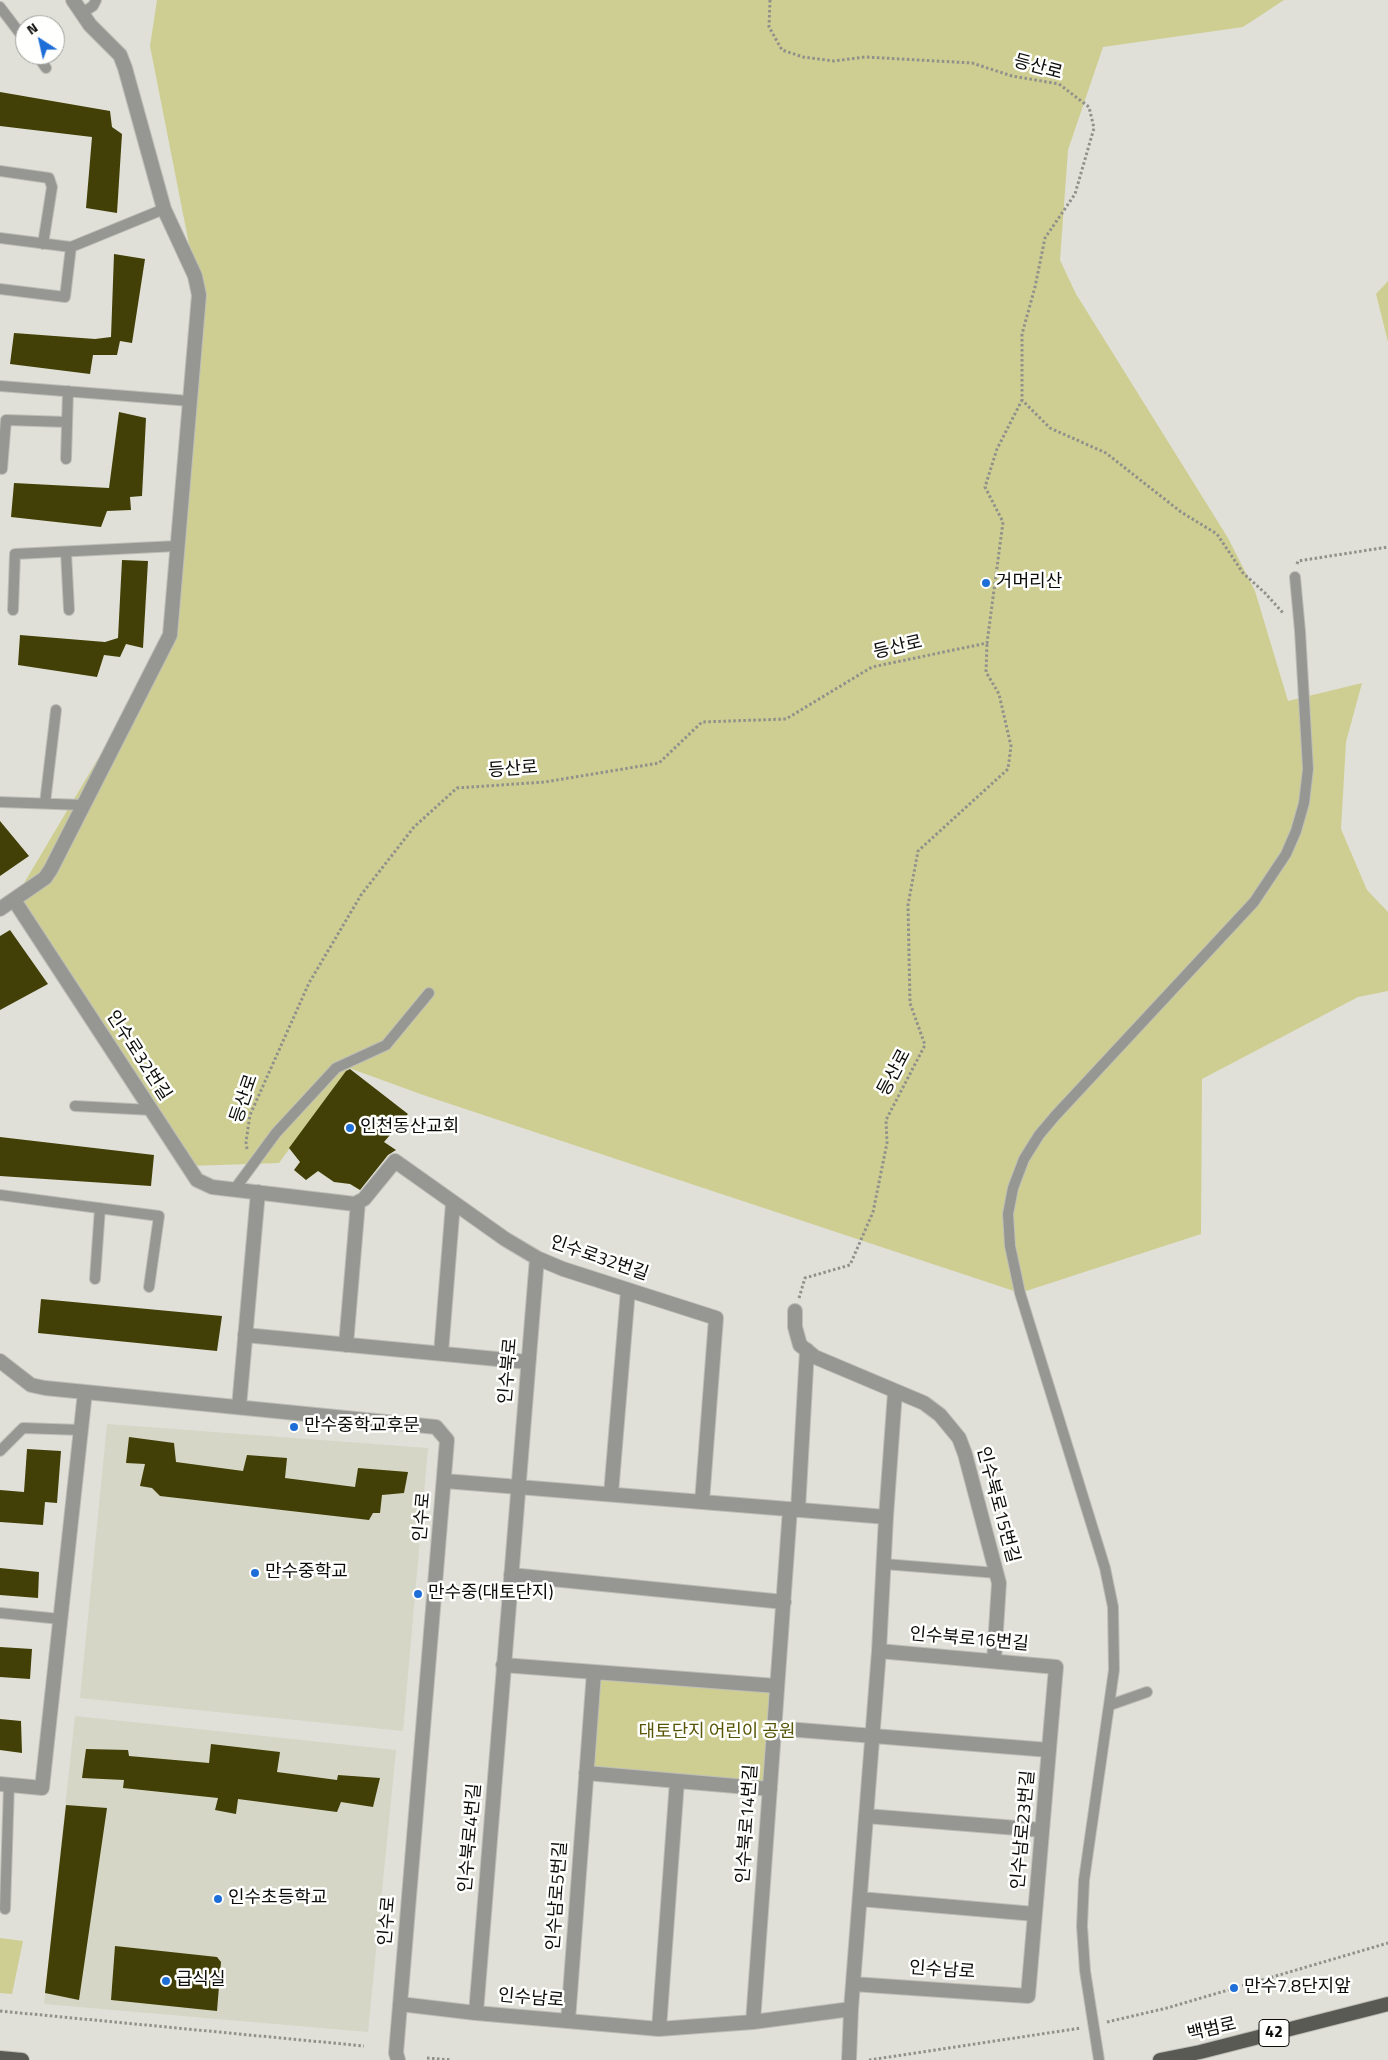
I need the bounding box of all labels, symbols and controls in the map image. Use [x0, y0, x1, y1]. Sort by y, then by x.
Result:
north arrow [15, 15, 65, 65]
text: N [22, 17, 42, 40]
street label: 등산로 [1011, 51, 1065, 85]
place label: 거머리산 [996, 572, 1062, 594]
marker: 거머리산 [980, 577, 992, 589]
street label: 등산로 [871, 632, 925, 664]
street label: 등산로 [487, 757, 539, 783]
street label: 인수로32번길 [101, 1007, 175, 1105]
street label: 등산로 [874, 1046, 916, 1100]
street label: 등산로 [227, 1072, 263, 1126]
place label: 인천동산교회 [360, 1117, 459, 1139]
marker: 인천동산교회 [344, 1122, 356, 1134]
street label: 인수로32번길 [547, 1232, 651, 1286]
street label: 인수북로 [495, 1337, 523, 1405]
place label: 만수중학교후문 [304, 1416, 420, 1438]
marker: 만수중학교후문 [288, 1421, 300, 1433]
street label: 인수북로15번길 [971, 1444, 1023, 1566]
street label: 인수로 [410, 1491, 436, 1543]
place label: 만수중학교 [265, 1562, 348, 1584]
marker: 만수중학교 [249, 1567, 261, 1579]
place label: 만수중(대토단지) [428, 1583, 553, 1605]
marker: 만수중(대토단지) [412, 1588, 424, 1600]
street label: 인수북로16번길 [909, 1624, 1029, 1656]
park label: 대토단지 어린이 공원 [639, 1722, 795, 1744]
street label: 인수북로14번길 [733, 1764, 763, 1884]
street label: 인수남로23번길 [1008, 1770, 1040, 1890]
street label: 인수북로4번길 [455, 1783, 487, 1893]
street label: 인수남로5번길 [543, 1841, 573, 1951]
place label: 인수초등학교 [228, 1888, 327, 1910]
marker: 인수초등학교 [212, 1893, 224, 1905]
street label: 인수로 [375, 1895, 401, 1947]
street label: 인수남로 [908, 1958, 976, 1984]
place label: 급식실 [176, 1970, 226, 1992]
marker: 급식실 [160, 1975, 172, 1987]
place label: 만수7.8단지앞 [1244, 1977, 1351, 1999]
marker: 만수7.8단지앞 [1228, 1982, 1240, 1994]
street label: 인수남로 [497, 1985, 565, 2013]
street label: 백범로 [1185, 2014, 1239, 2046]
road number: 42 [1259, 2020, 1289, 2046]

